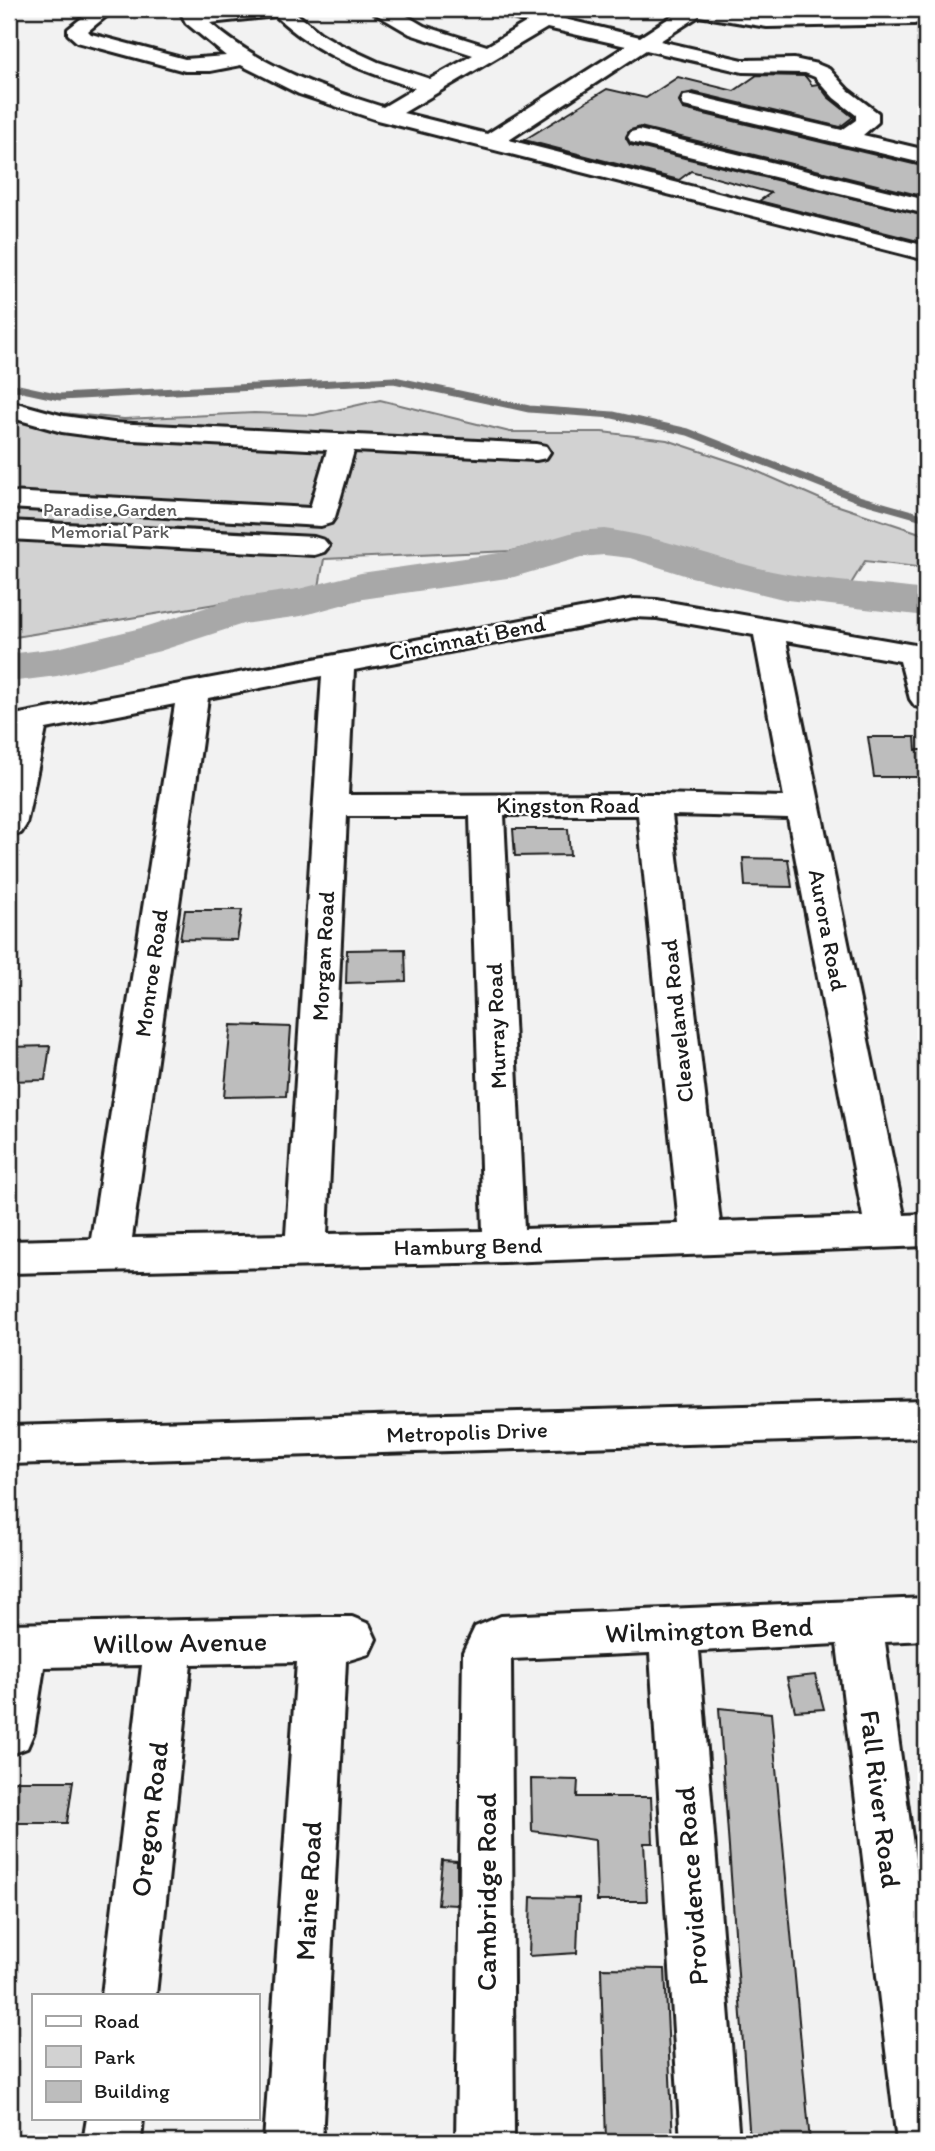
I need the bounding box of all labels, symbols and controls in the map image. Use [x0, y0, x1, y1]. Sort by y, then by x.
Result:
park label: Paradise Garden Memorial Park [43, 498, 177, 543]
street label: Cincinnati Bend [386, 609, 548, 667]
street label: Kingston Road [496, 791, 640, 819]
street label: Aurora Road [803, 867, 854, 994]
street label: Morgan Road [306, 890, 340, 1022]
street label: Monroe Road [128, 907, 174, 1039]
street label: Cleaveland Road [654, 937, 700, 1104]
street label: Murray Road [480, 962, 512, 1090]
street label: Hamburg Bend [393, 1231, 543, 1261]
street label: Metropolis Drive [386, 1415, 548, 1449]
street label: Wilmington Bend [604, 1608, 814, 1650]
street label: Willow Avenue [93, 1623, 267, 1661]
street label: Fall River Road [853, 1708, 909, 1890]
street label: Oregon Road [123, 1739, 175, 1899]
street label: Providence Road [667, 1785, 715, 1987]
street label: Cambridge Road [469, 1793, 503, 1991]
street label: Maine Road [287, 1820, 329, 1962]
legend [32, 1994, 259, 2120]
text: Road [94, 2008, 140, 2033]
text: Park [94, 2044, 136, 2069]
text: Building [94, 2078, 170, 2103]

